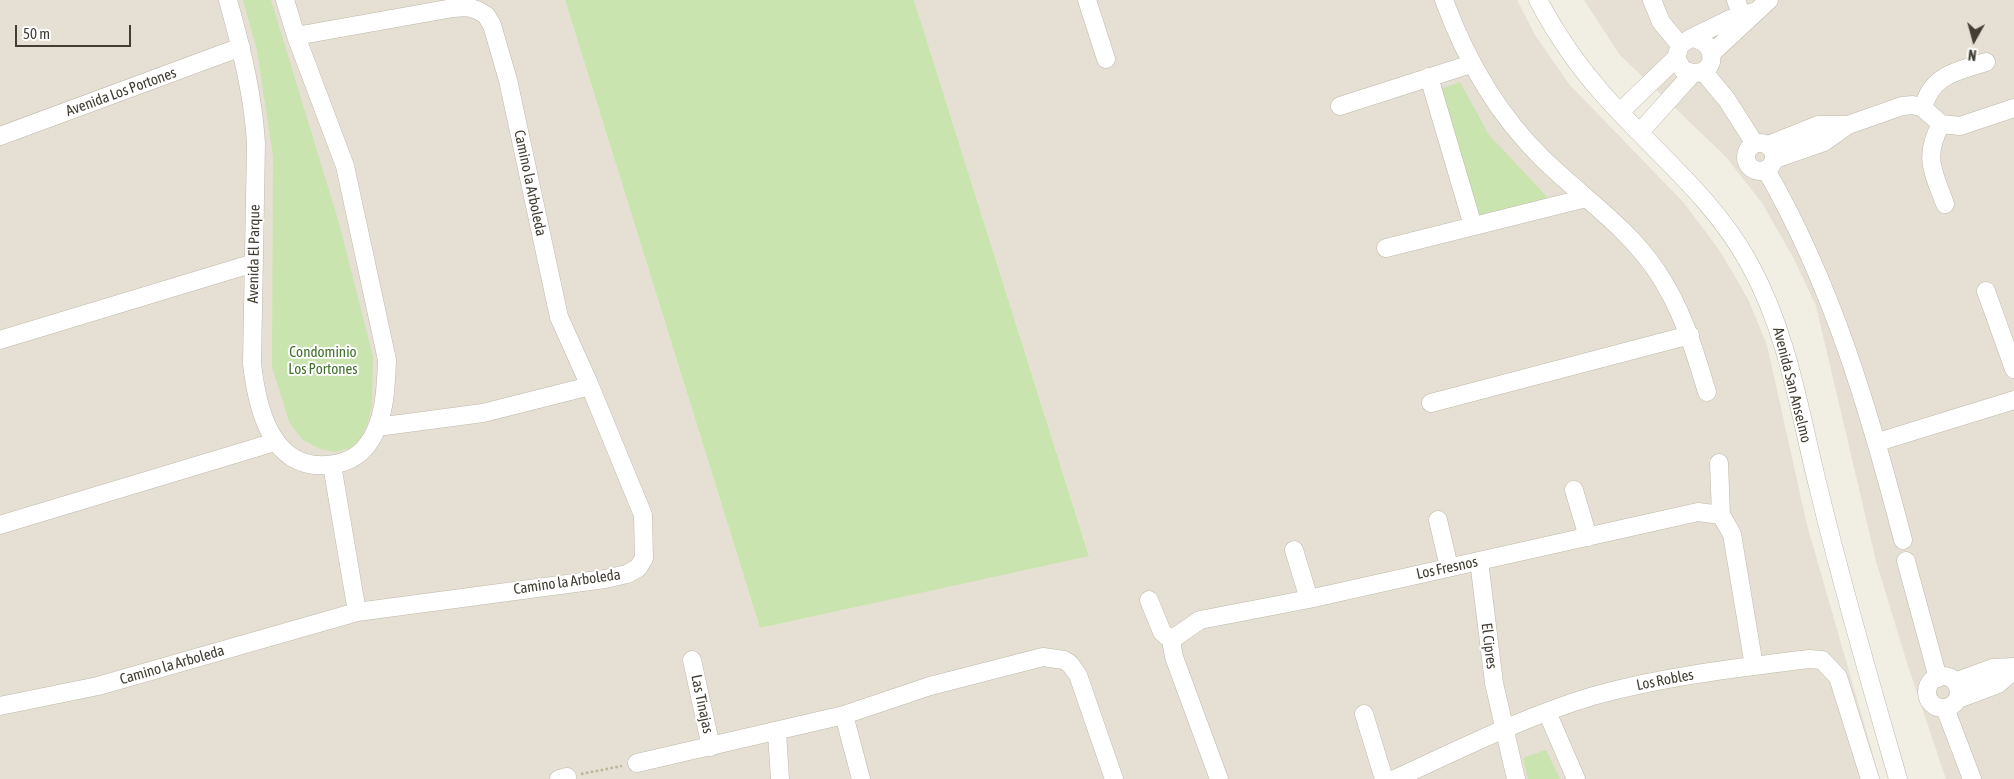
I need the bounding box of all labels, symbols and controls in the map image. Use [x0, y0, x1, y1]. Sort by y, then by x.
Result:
scale bar [18, 15, 134, 47]
north arrow [1949, 15, 1999, 65]
text: 50 m [23, 25, 50, 42]
text: N [1967, 46, 1977, 63]
street label: Avenida Los Portones [63, 64, 179, 120]
street label: Camino la Arboleda [510, 128, 550, 238]
street label: Avenida El Parque [244, 204, 264, 304]
street label: Avenida San Anselmo [1769, 325, 1815, 445]
park label: Condominio Los Portones [288, 343, 358, 378]
street label: Los Fresnos [1415, 553, 1479, 583]
street label: Camino la Arboleda [512, 566, 622, 598]
street label: El Cipres [1477, 622, 1501, 670]
street label: Camino la Arboleda [118, 641, 226, 689]
street label: Los Robles [1635, 666, 1695, 694]
street label: Las Tinajas [687, 673, 717, 735]

